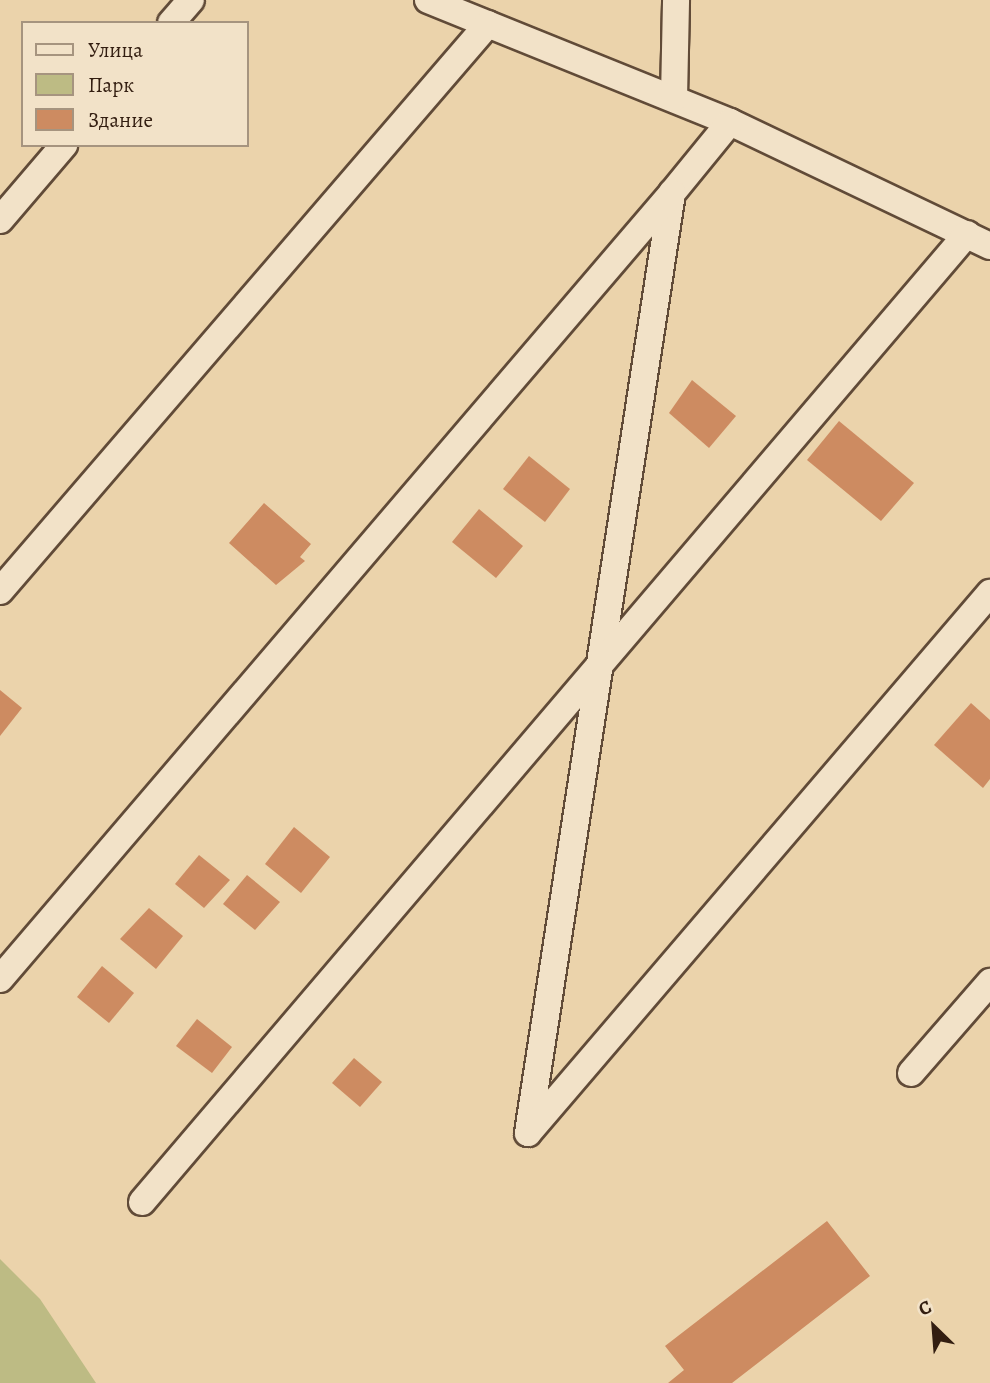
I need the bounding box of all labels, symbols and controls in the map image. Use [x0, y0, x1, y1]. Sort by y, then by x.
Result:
legend [21, 21, 248, 147]
text: Улица [88, 36, 143, 64]
text: Парк [88, 71, 134, 99]
text: Здание [88, 106, 153, 134]
north arrow [899, 1292, 969, 1362]
text: С [914, 1294, 936, 1322]

